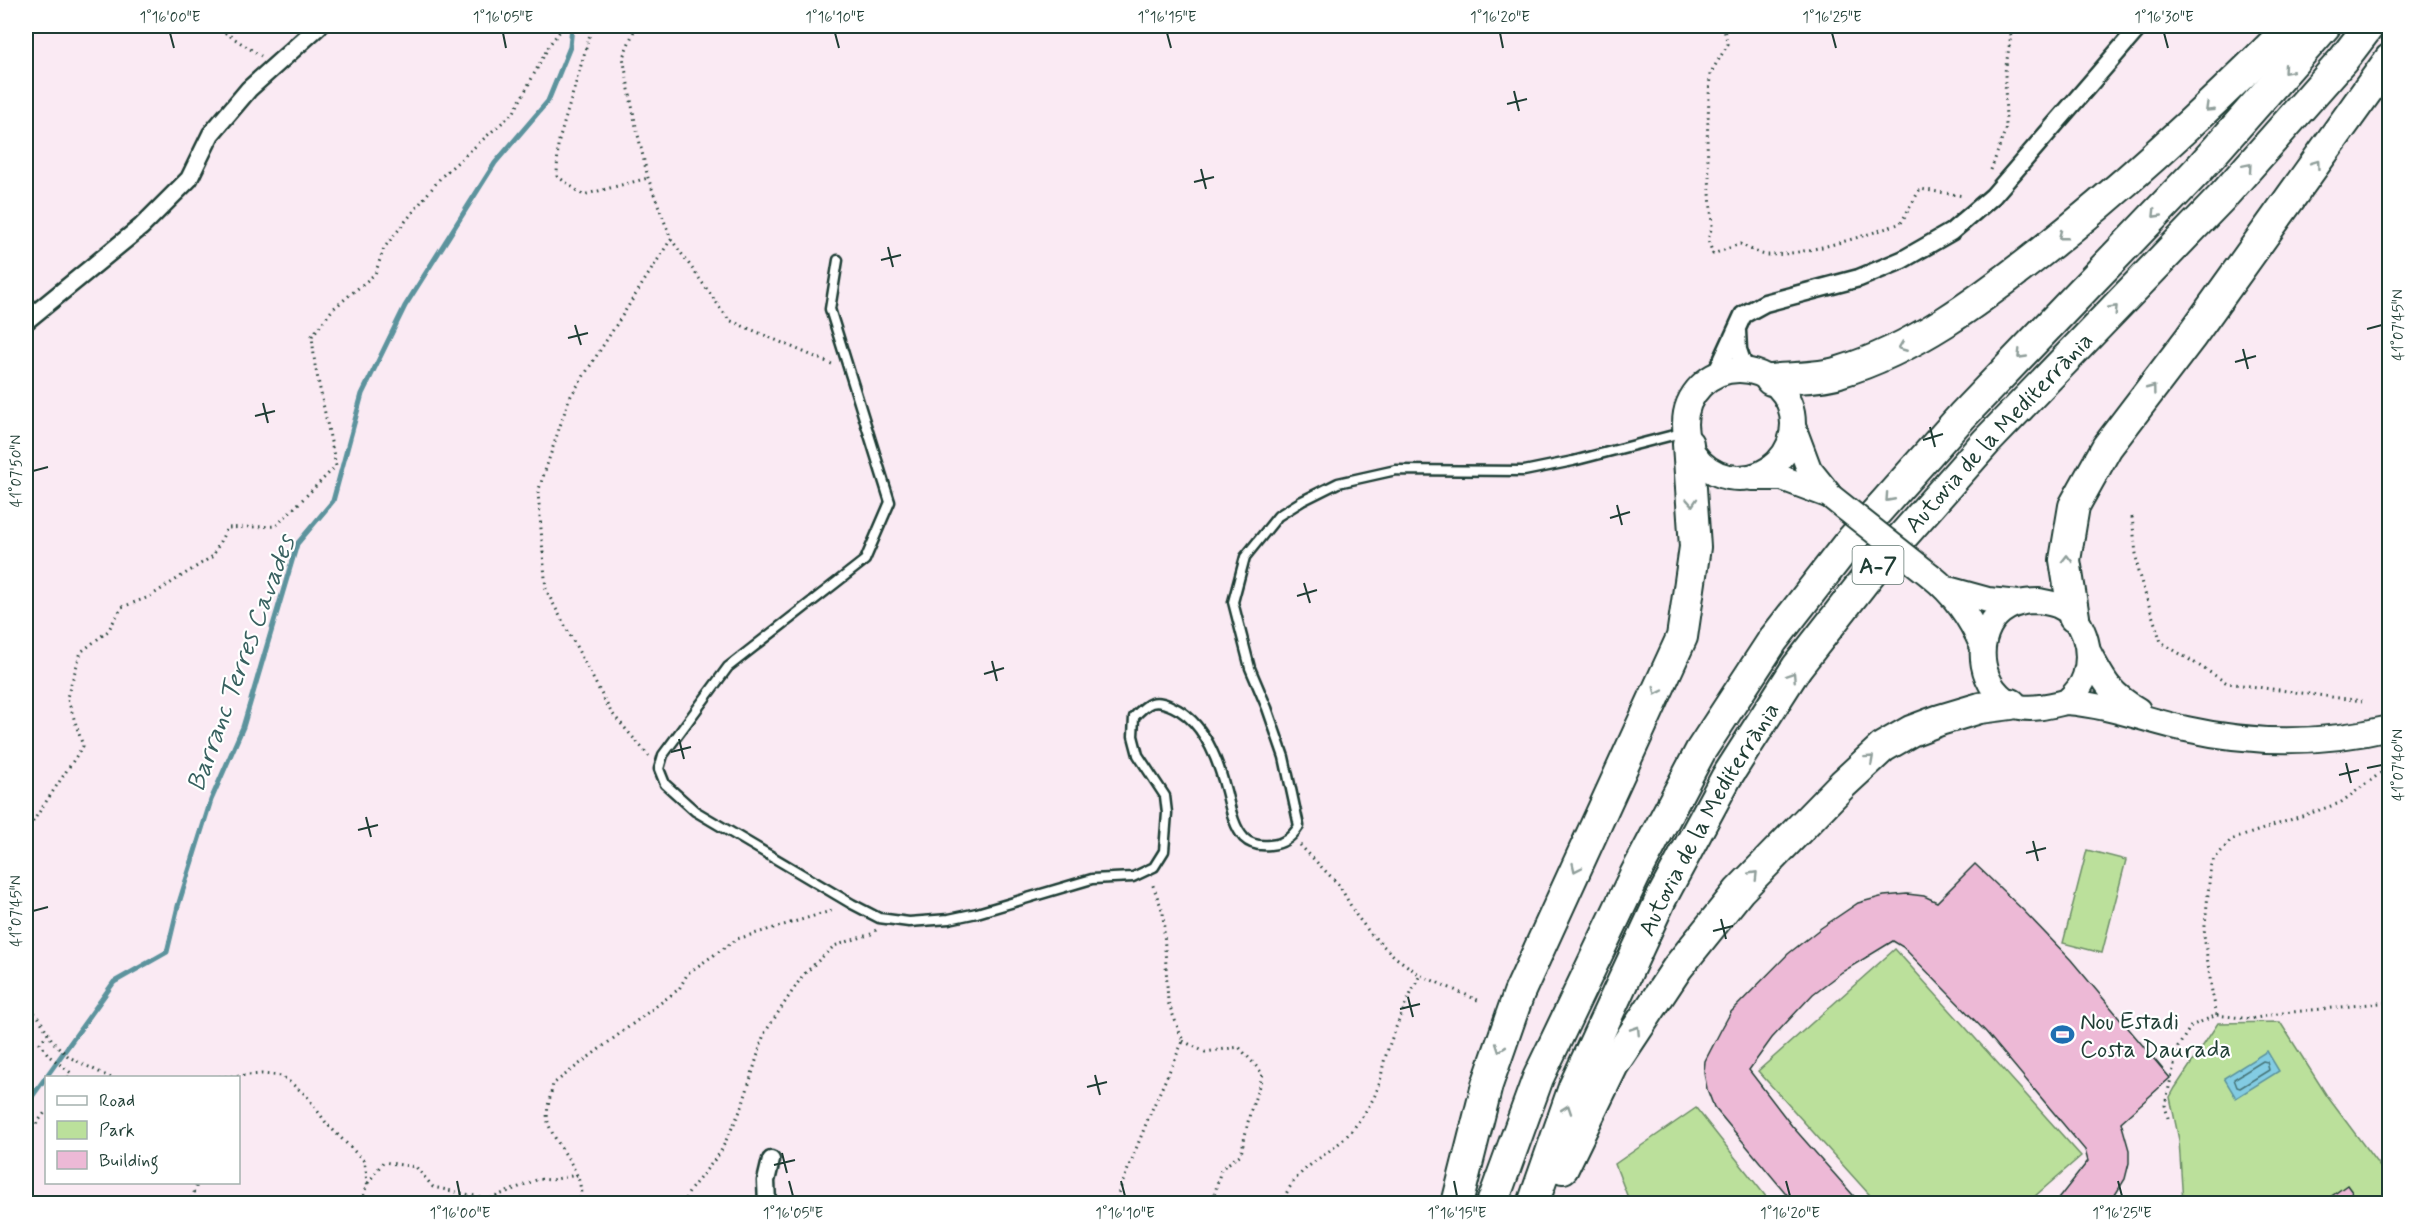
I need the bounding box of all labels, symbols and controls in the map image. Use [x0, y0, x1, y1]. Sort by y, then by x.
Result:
text: 1°16'00"E [139, 8, 201, 28]
text: 1°16'05"E [473, 8, 534, 28]
text: 1°16'10"E [805, 8, 865, 28]
text: 1°16'15"E [1138, 8, 1197, 28]
text: 1°16'20"E [1470, 8, 1530, 28]
text: 1°16'25"E [1802, 8, 1862, 28]
text: 1°16'30"E [2134, 8, 2194, 28]
one-way arrow [2283, 63, 2294, 74]
one-way arrow [2205, 101, 2215, 112]
one-way arrow [2309, 159, 2320, 170]
one-way arrow [2241, 163, 2252, 174]
one-way arrow [2152, 207, 2163, 218]
one-way arrow [2058, 229, 2069, 240]
text: 41°07'45"N [2389, 289, 2409, 361]
one-way arrow [2107, 305, 2118, 316]
street label: Autovia de la Mediterrània [1899, 326, 2101, 540]
one-way arrow [1897, 340, 1908, 352]
one-way arrow [2017, 347, 2028, 358]
one-way arrow [2144, 385, 2155, 396]
text: 41°07'50"N [7, 435, 27, 507]
one-way arrow [1885, 491, 1896, 502]
one-way arrow [1685, 498, 1698, 507]
water label: Barranc Terres Cavades [180, 529, 305, 796]
road number: A-7 [1852, 546, 1904, 584]
one-way arrow [2061, 555, 2073, 564]
one-way arrow [1785, 672, 1796, 683]
one-way arrow [1652, 685, 1664, 696]
street label: Autovia de la Mediterrània [1632, 697, 1787, 942]
text: 41°07'40"N [2389, 729, 2409, 801]
one-way arrow [1864, 755, 1874, 766]
one-way arrow [1571, 862, 1583, 873]
one-way arrow [1747, 872, 1758, 883]
text: 41°07'45"N [7, 875, 27, 947]
place label: Nou Estadi Costa Daurada [2080, 1007, 2231, 1066]
sports icon: Nou Estadi Costa Daurada [2049, 1022, 2075, 1048]
one-way arrow [1629, 1026, 1640, 1037]
one-way arrow [1495, 1042, 1508, 1053]
legend [45, 1076, 240, 1184]
text: Road [99, 1089, 135, 1113]
one-way arrow [1559, 1104, 1572, 1115]
text: Park [99, 1119, 135, 1143]
text: Building [99, 1149, 159, 1175]
text: 1°16'00"E [429, 1204, 491, 1224]
text: 1°16'05"E [763, 1204, 824, 1224]
text: 1°16'10"E [1095, 1204, 1155, 1224]
text: 1°16'15"E [1428, 1204, 1487, 1224]
text: 1°16'20"E [1760, 1204, 1820, 1224]
text: 1°16'25"E [2092, 1204, 2152, 1224]

